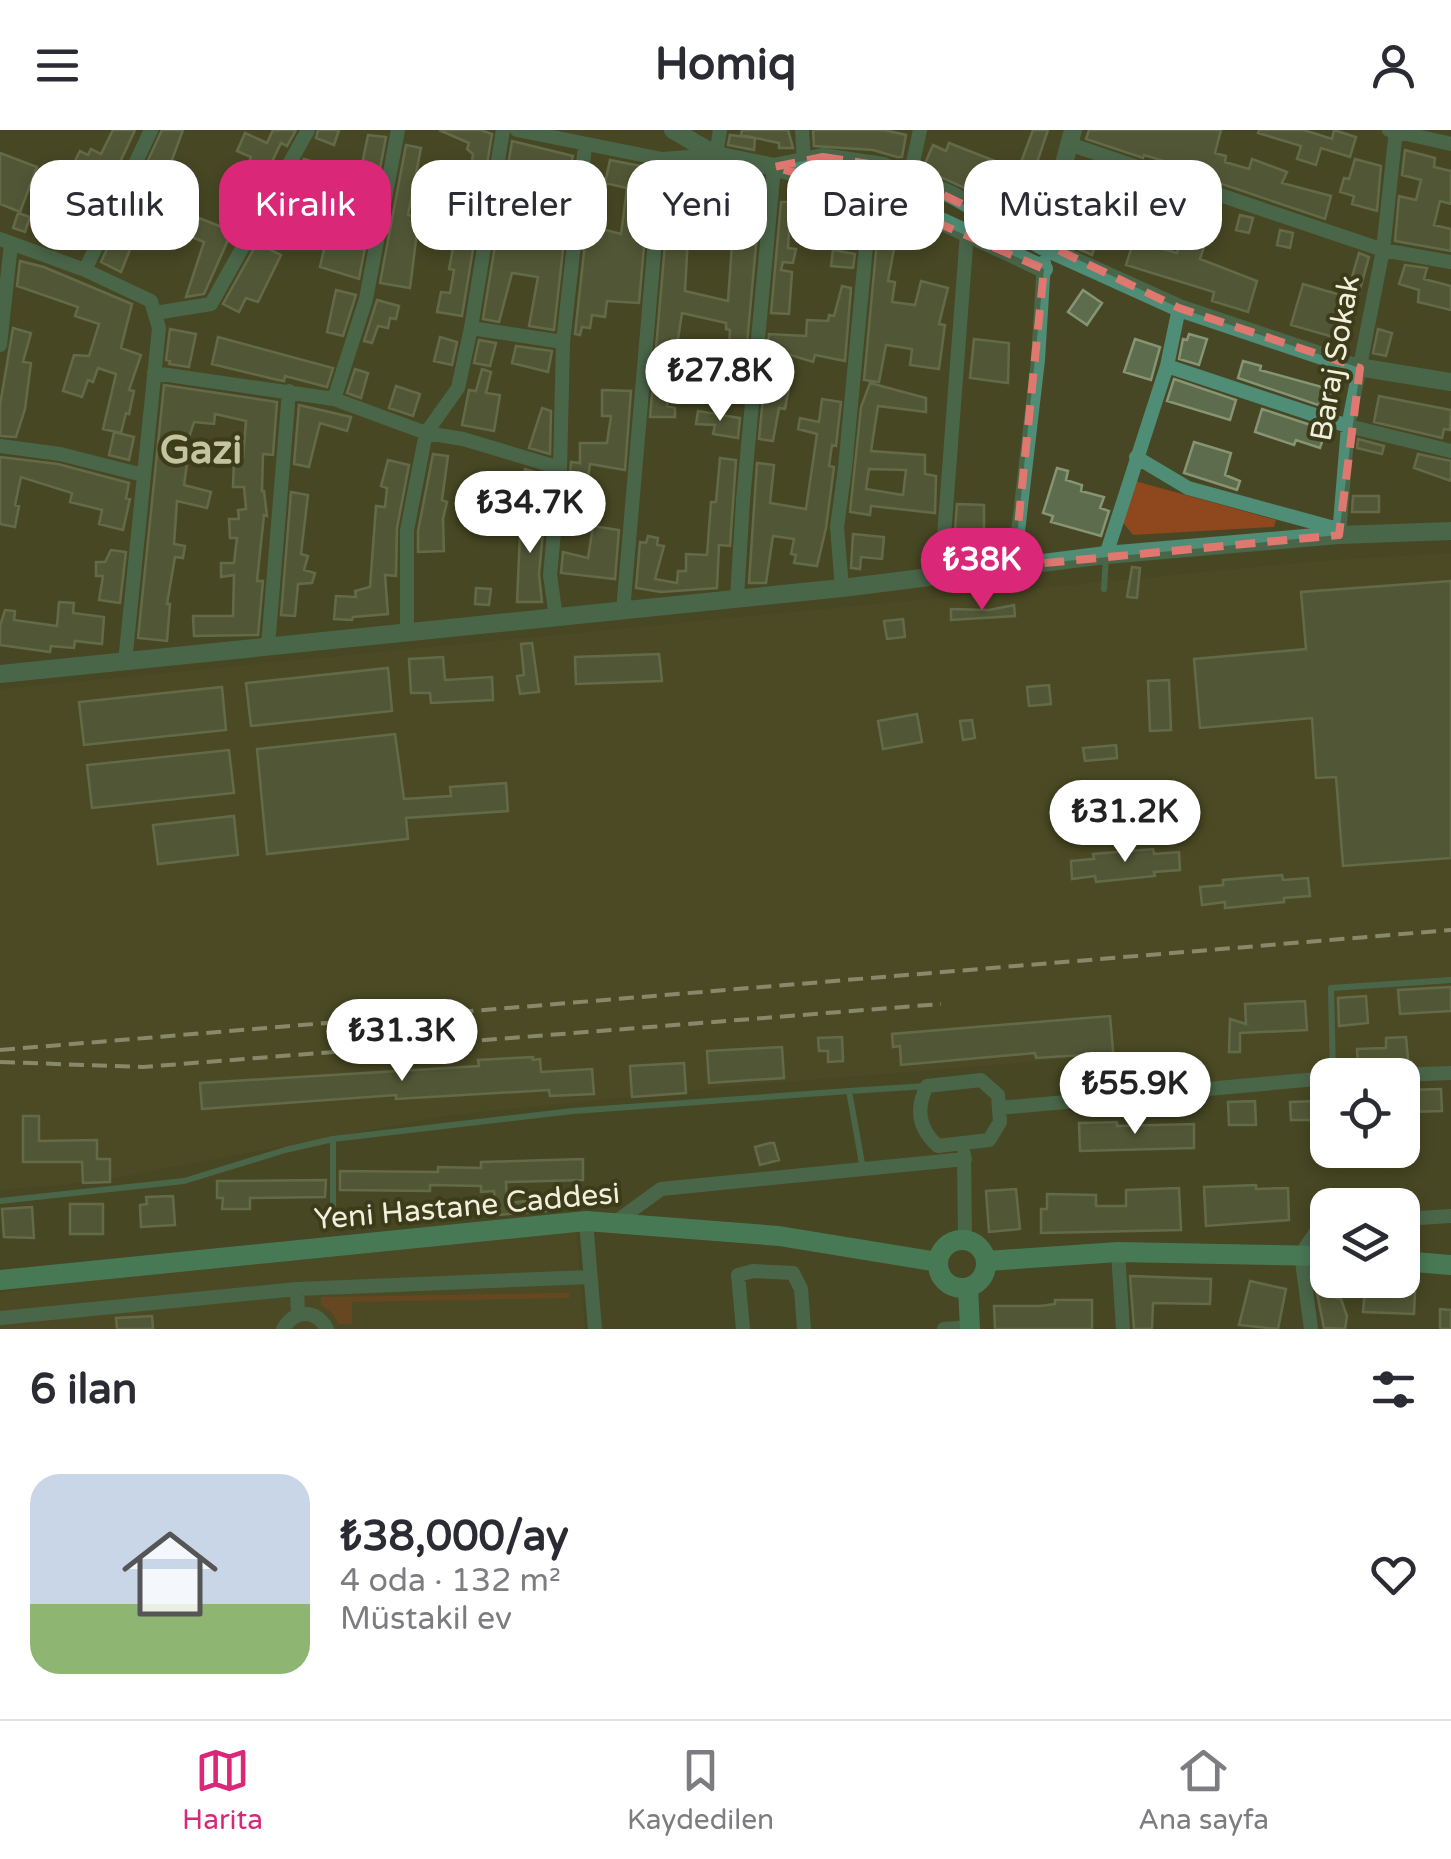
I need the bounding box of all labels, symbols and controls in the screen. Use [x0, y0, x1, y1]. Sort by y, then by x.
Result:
icon: menu [30, 38, 85, 93]
text: Homiq [655, 38, 796, 92]
icon: person [1366, 38, 1421, 93]
chip: Satılık [30, 160, 199, 250]
chip: Kiralık [219, 160, 391, 250]
chip: Filtreler [411, 160, 607, 250]
chip: Yeni [627, 160, 767, 250]
chip: Daire [787, 160, 944, 250]
chip: Müstakil ev [964, 160, 1222, 250]
street label: Baraj Sokak [1303, 272, 1368, 444]
pin: ₺27.8K [639, 339, 801, 424]
text: ₺27.8K [667, 352, 773, 390]
district label: Gazi [160, 426, 242, 474]
pin: ₺34.7K [449, 471, 611, 556]
text: ₺34.7K [477, 484, 583, 522]
pin: ₺38K [923, 528, 1041, 613]
text: ₺38K [943, 541, 1021, 579]
pin: ₺31.2K [1044, 780, 1206, 865]
text: ₺31.2K [1072, 793, 1178, 831]
pin: ₺31.3K [321, 999, 483, 1084]
text: ₺31.3K [349, 1012, 455, 1050]
pin: ₺55.9K [1054, 1052, 1216, 1137]
map controls [1310, 1058, 1420, 1298]
button: locate [1310, 1058, 1420, 1168]
text: ₺55.9K [1082, 1065, 1188, 1103]
street label: Yeni Hastane Caddesi [312, 1175, 622, 1238]
button: layers [1310, 1188, 1420, 1298]
icon: filters [1366, 1362, 1421, 1417]
text: 6 ilan [30, 1364, 137, 1415]
text: ₺38,000/ay [340, 1511, 569, 1562]
icon: home [110, 1514, 230, 1634]
icon: heart [1366, 1547, 1421, 1602]
text: 4 oda · 132 m² [340, 1562, 561, 1600]
text: Müstakil ev [340, 1600, 512, 1638]
tab: Harita [182, 1743, 263, 1837]
tab: Kaydedilen [627, 1743, 774, 1837]
tab: Ana sayfa [1138, 1743, 1269, 1837]

